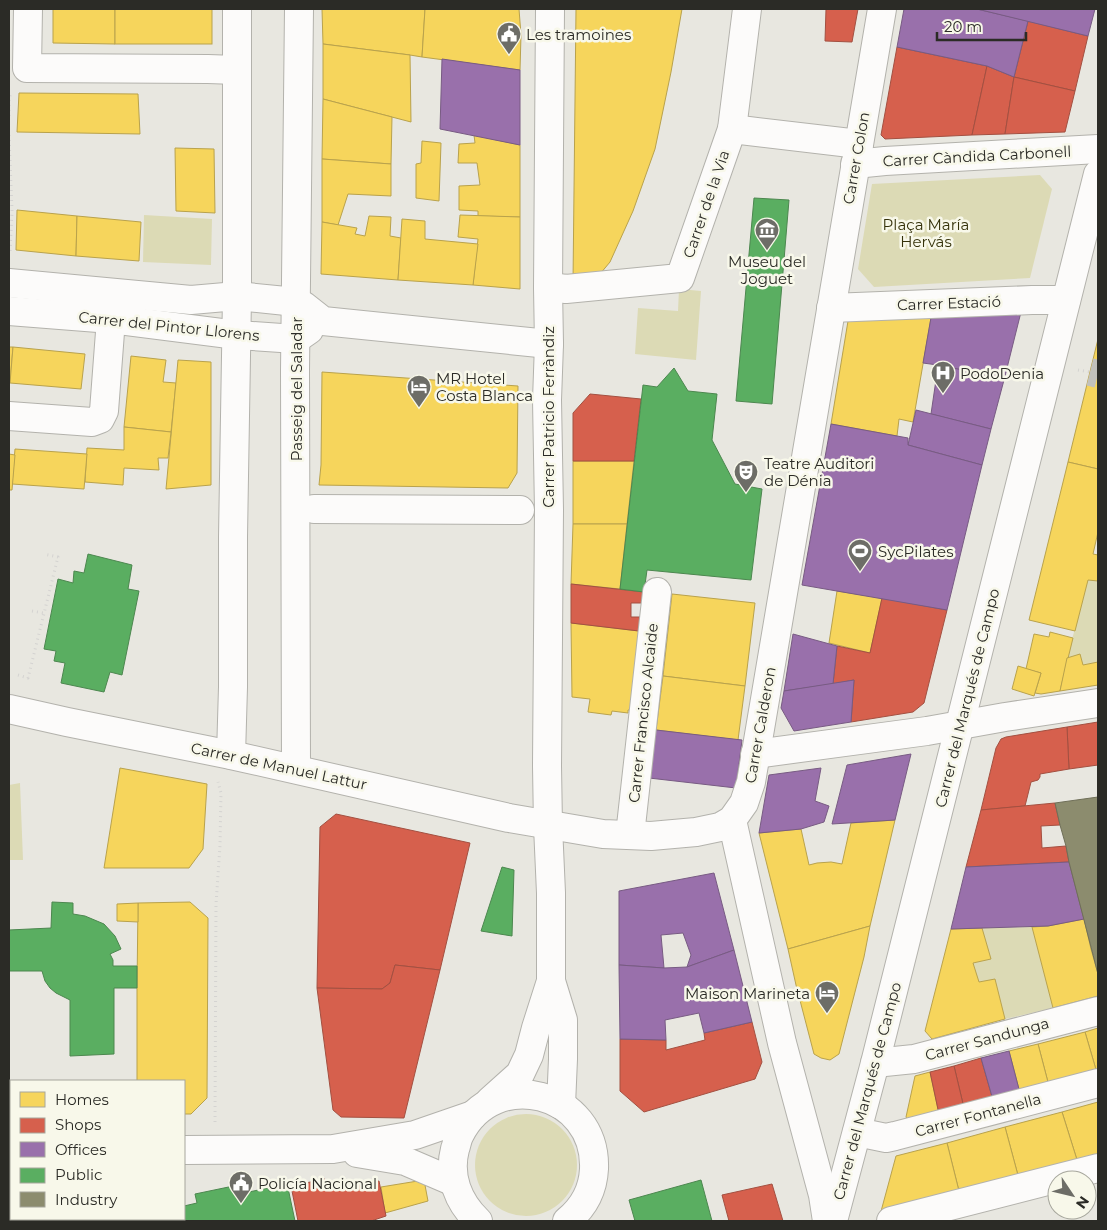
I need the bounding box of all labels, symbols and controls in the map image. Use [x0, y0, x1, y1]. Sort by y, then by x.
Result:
scale bar [937, 10, 1026, 42]
text: 20 m [944, 17, 982, 36]
public building icon: Les tramoines [496, 21, 522, 55]
place label: Les tramoines [526, 25, 631, 44]
street label: Carrer Colon [839, 110, 873, 206]
street label: Carrer Càndida Carbonell [882, 142, 1072, 170]
street label: Carrer de la Via [679, 147, 733, 261]
park label: Plaça María Hervás [883, 215, 969, 251]
museum icon: Museu del Joguet [754, 217, 780, 251]
place label: Museu del Joguet [728, 252, 806, 288]
street label: Carrer Estació [897, 292, 1001, 314]
street label: Carrer del Pintor Llorens [77, 307, 261, 345]
street label: Passeig del Saladar [287, 317, 306, 461]
street label: Carrer Patricio Ferràndiz [539, 326, 558, 508]
hospital icon: PodoDenia [930, 360, 956, 394]
place label: PodoDenia [960, 364, 1044, 383]
place label: MR Hotel Costa Blanca [436, 369, 533, 405]
hotel icon: MR Hotel Costa Blanca [406, 374, 432, 408]
place label: Teatre Auditori de Dénia [764, 454, 874, 490]
theatre icon: Teatre Auditori de Dénia [733, 459, 759, 493]
sports icon: SycPilates [847, 538, 873, 572]
place label: SycPilates [878, 542, 953, 561]
street label: Carrer del Marqués de Campo [931, 587, 1003, 809]
street label: Carrer Francisco Alcaide [624, 622, 662, 804]
street label: Carrer Calderon [740, 665, 780, 785]
street label: Carrer de Manuel Lattur [189, 738, 369, 794]
hotel icon: Maison Marineta [814, 980, 840, 1014]
street label: Carrer del Marqués de Campo [829, 980, 905, 1202]
place label: Maison Marineta [685, 984, 810, 1003]
street label: Carrer Sandunga [923, 1013, 1051, 1065]
legend [10, 1080, 185, 1220]
street label: Carrer Fontanella [913, 1089, 1043, 1141]
text: Homes [55, 1090, 109, 1109]
text: Shops [55, 1115, 101, 1134]
text: Offices [55, 1140, 107, 1159]
text: Public [55, 1165, 103, 1184]
public building icon: Policía Nacional [228, 1170, 254, 1204]
north arrow [1047, 1170, 1097, 1220]
place label: Policía Nacional [258, 1174, 377, 1193]
text: Industry [55, 1190, 118, 1209]
text: N [1072, 1193, 1093, 1212]

